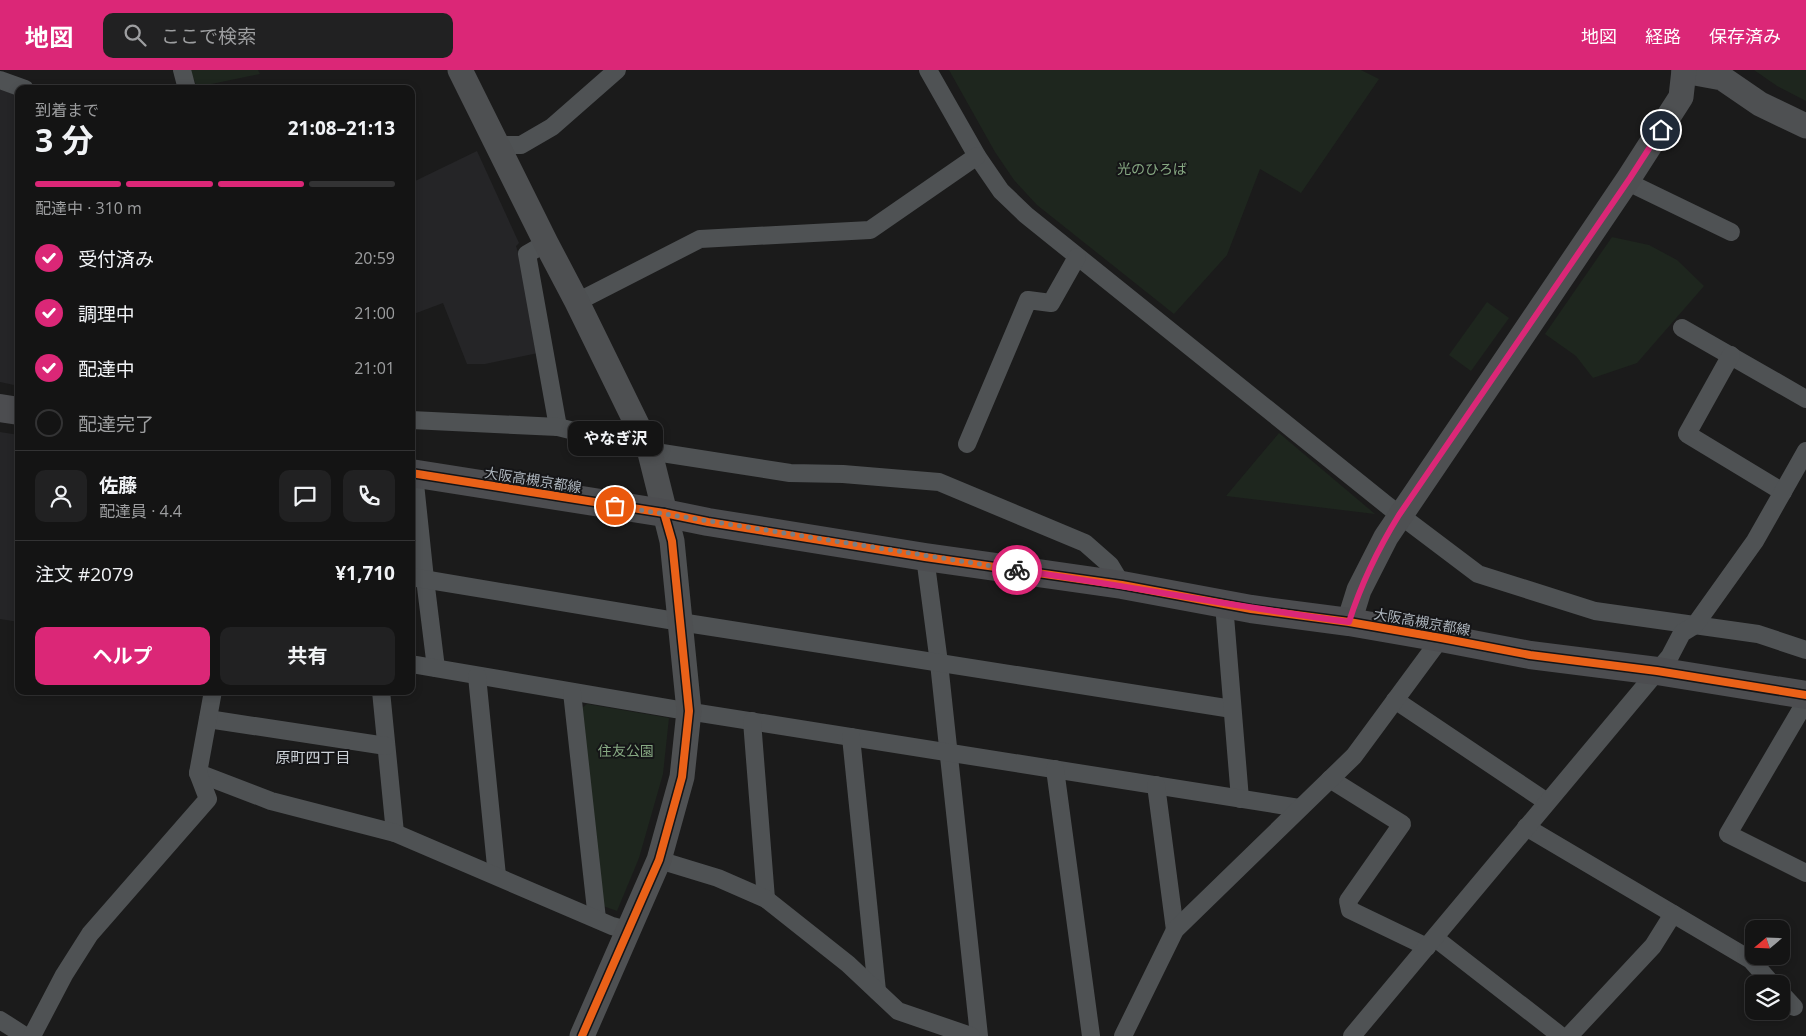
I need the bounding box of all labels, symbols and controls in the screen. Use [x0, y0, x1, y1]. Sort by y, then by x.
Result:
search box [103, 13, 453, 58]
text: 地図 [25, 20, 73, 53]
icon: search [121, 21, 149, 49]
text: ここで検索 [161, 23, 256, 49]
text: 地図 [1581, 24, 1617, 48]
text: 経路 [1645, 24, 1681, 48]
text: 保存済み [1709, 24, 1781, 48]
text: 到着まで [35, 99, 99, 121]
pin [1640, 109, 1682, 151]
text: 21:08–21:13 [288, 115, 395, 141]
icon: home [1647, 116, 1675, 144]
text: 3 分 [35, 118, 94, 161]
park label: 光のひろば [1117, 159, 1187, 178]
text: 配達中 · 310 m [35, 197, 142, 219]
icon: check [35, 244, 63, 272]
text: 受付済み [78, 246, 154, 272]
text: 20:59 [354, 247, 395, 269]
icon: check [35, 299, 63, 327]
text: 調理中 [78, 301, 135, 327]
text: 21:00 [354, 302, 395, 324]
icon: check [35, 354, 63, 382]
text: 配達中 [78, 356, 135, 382]
text: 21:01 [354, 357, 395, 379]
text: 配達完了 [78, 411, 154, 437]
callout: やなぎ沢 [568, 421, 662, 456]
text: やなぎ沢 [583, 427, 648, 449]
street label: 大阪高槻京都線 [483, 462, 583, 497]
button: person [35, 470, 87, 522]
button: chat [279, 470, 331, 522]
button: phone [343, 470, 395, 522]
text: 佐藤 [99, 472, 137, 498]
pin [594, 485, 636, 527]
icon: bag [601, 492, 629, 520]
text: 配達員 · 4.4 [99, 500, 182, 522]
courier [992, 545, 1042, 595]
icon: bike [1003, 556, 1031, 584]
text: ¥1,710 [335, 560, 395, 586]
text: 注文 #2079 [35, 561, 134, 587]
street label: 大阪高槻京都線 [1372, 604, 1472, 639]
button: ヘルプ [35, 627, 210, 685]
button: 共有 [220, 627, 395, 685]
park label: 住友公園 [598, 741, 654, 760]
district label: 原町四丁目 [275, 747, 351, 767]
north arrow [1745, 920, 1790, 965]
map controls [1745, 920, 1790, 1020]
button: layers [1745, 975, 1790, 1020]

